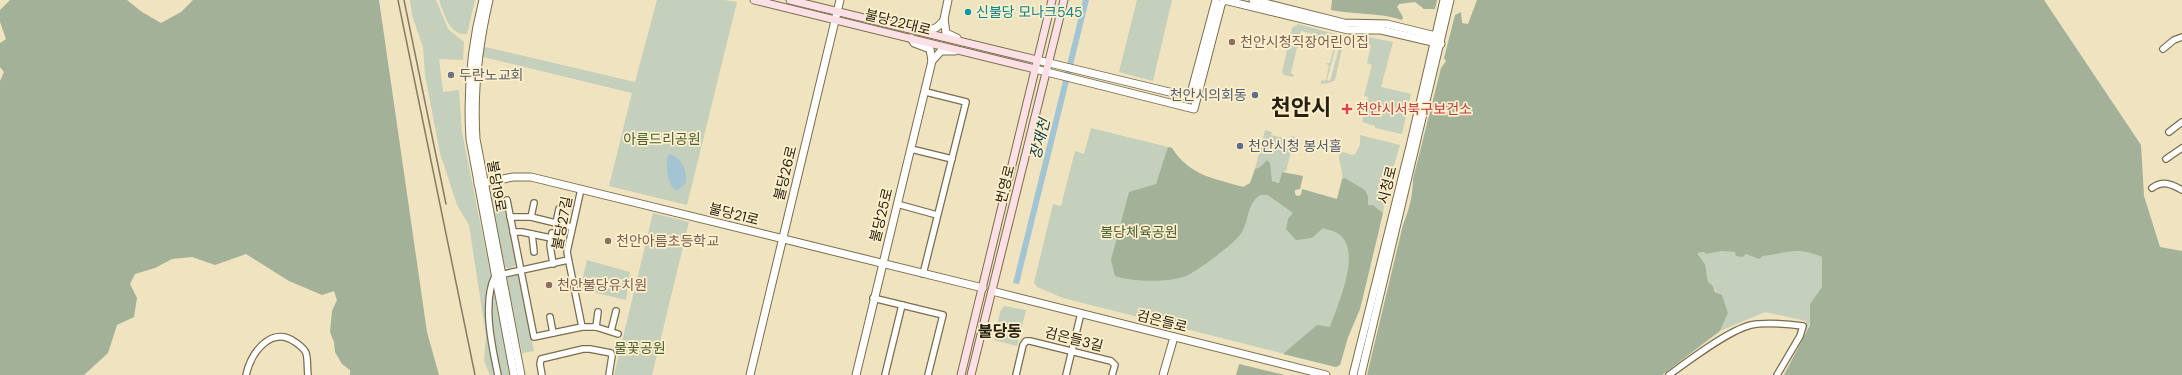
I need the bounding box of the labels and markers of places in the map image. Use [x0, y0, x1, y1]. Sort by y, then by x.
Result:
place label: 신불당 모나크545 [976, 3, 1083, 21]
marker: 신불당 모나크545 [963, 7, 973, 17]
place label: 천안시청직장어린이집 [1240, 33, 1369, 51]
marker: 천안시청직장어린이집 [1227, 37, 1237, 47]
place label: 두란노교회 [459, 66, 523, 84]
marker: 두란노교회 [446, 70, 456, 80]
place label: 천안시의회동 [1170, 86, 1247, 104]
marker: 천안시의회동 [1250, 90, 1260, 100]
place label: 천안시서북구보건소 [1356, 100, 1472, 118]
marker: 천안시서북구보건소 [1341, 103, 1353, 115]
place label: 천안시청 봉서홀 [1248, 137, 1342, 155]
marker: 천안시청 봉서홀 [1235, 141, 1245, 151]
place label: 천안아름초등학교 [616, 232, 719, 250]
marker: 천안아름초등학교 [603, 236, 613, 246]
place label: 천안불당유치원 [557, 276, 647, 294]
marker: 천안불당유치원 [544, 280, 554, 290]

